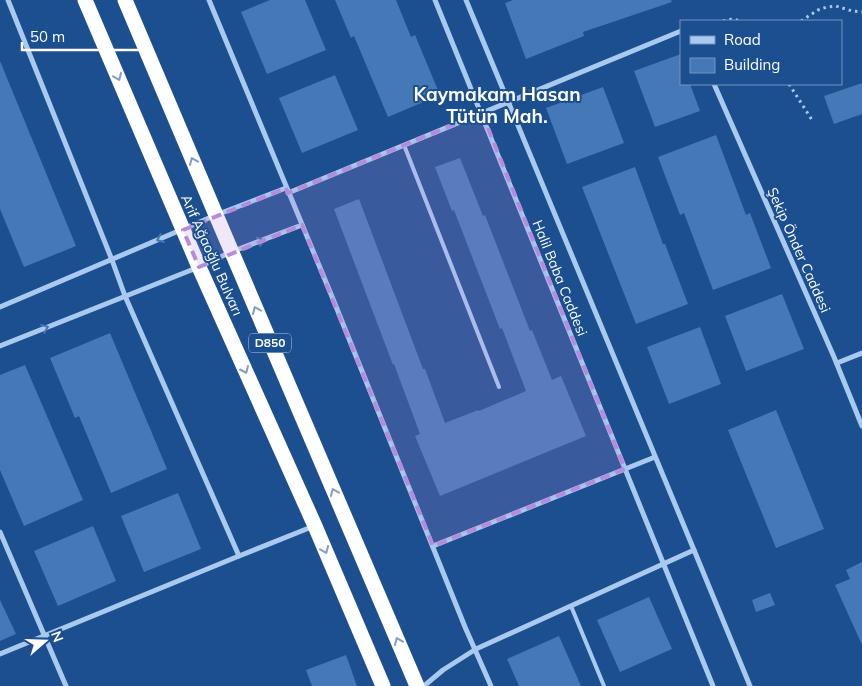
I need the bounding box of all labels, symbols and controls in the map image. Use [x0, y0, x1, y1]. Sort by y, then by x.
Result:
scale bar [22, 20, 145, 52]
legend [680, 20, 842, 85]
text: 50 m [30, 27, 65, 46]
text: Road [724, 30, 761, 49]
text: Building [724, 55, 780, 74]
one-way arrow [111, 72, 122, 81]
district label: Kaymakam Hasan Tütün Mah. [413, 82, 581, 128]
one-way arrow [188, 157, 198, 165]
street label: Şekip Önder Caddesi [763, 185, 835, 315]
street label: Arif Ağaoğlu Bulvarı [177, 192, 247, 318]
street label: Halil Baba Caddesi [529, 217, 591, 339]
one-way arrow [156, 233, 165, 244]
one-way arrow [256, 236, 265, 247]
one-way arrow [252, 306, 263, 315]
one-way arrow [40, 323, 49, 334]
road number: D850 [249, 333, 291, 352]
one-way arrow [238, 365, 249, 374]
one-way arrow [329, 488, 340, 497]
one-way arrow [320, 546, 330, 554]
north arrow [20, 616, 70, 666]
text: N [47, 629, 67, 645]
one-way arrow [393, 637, 404, 646]

